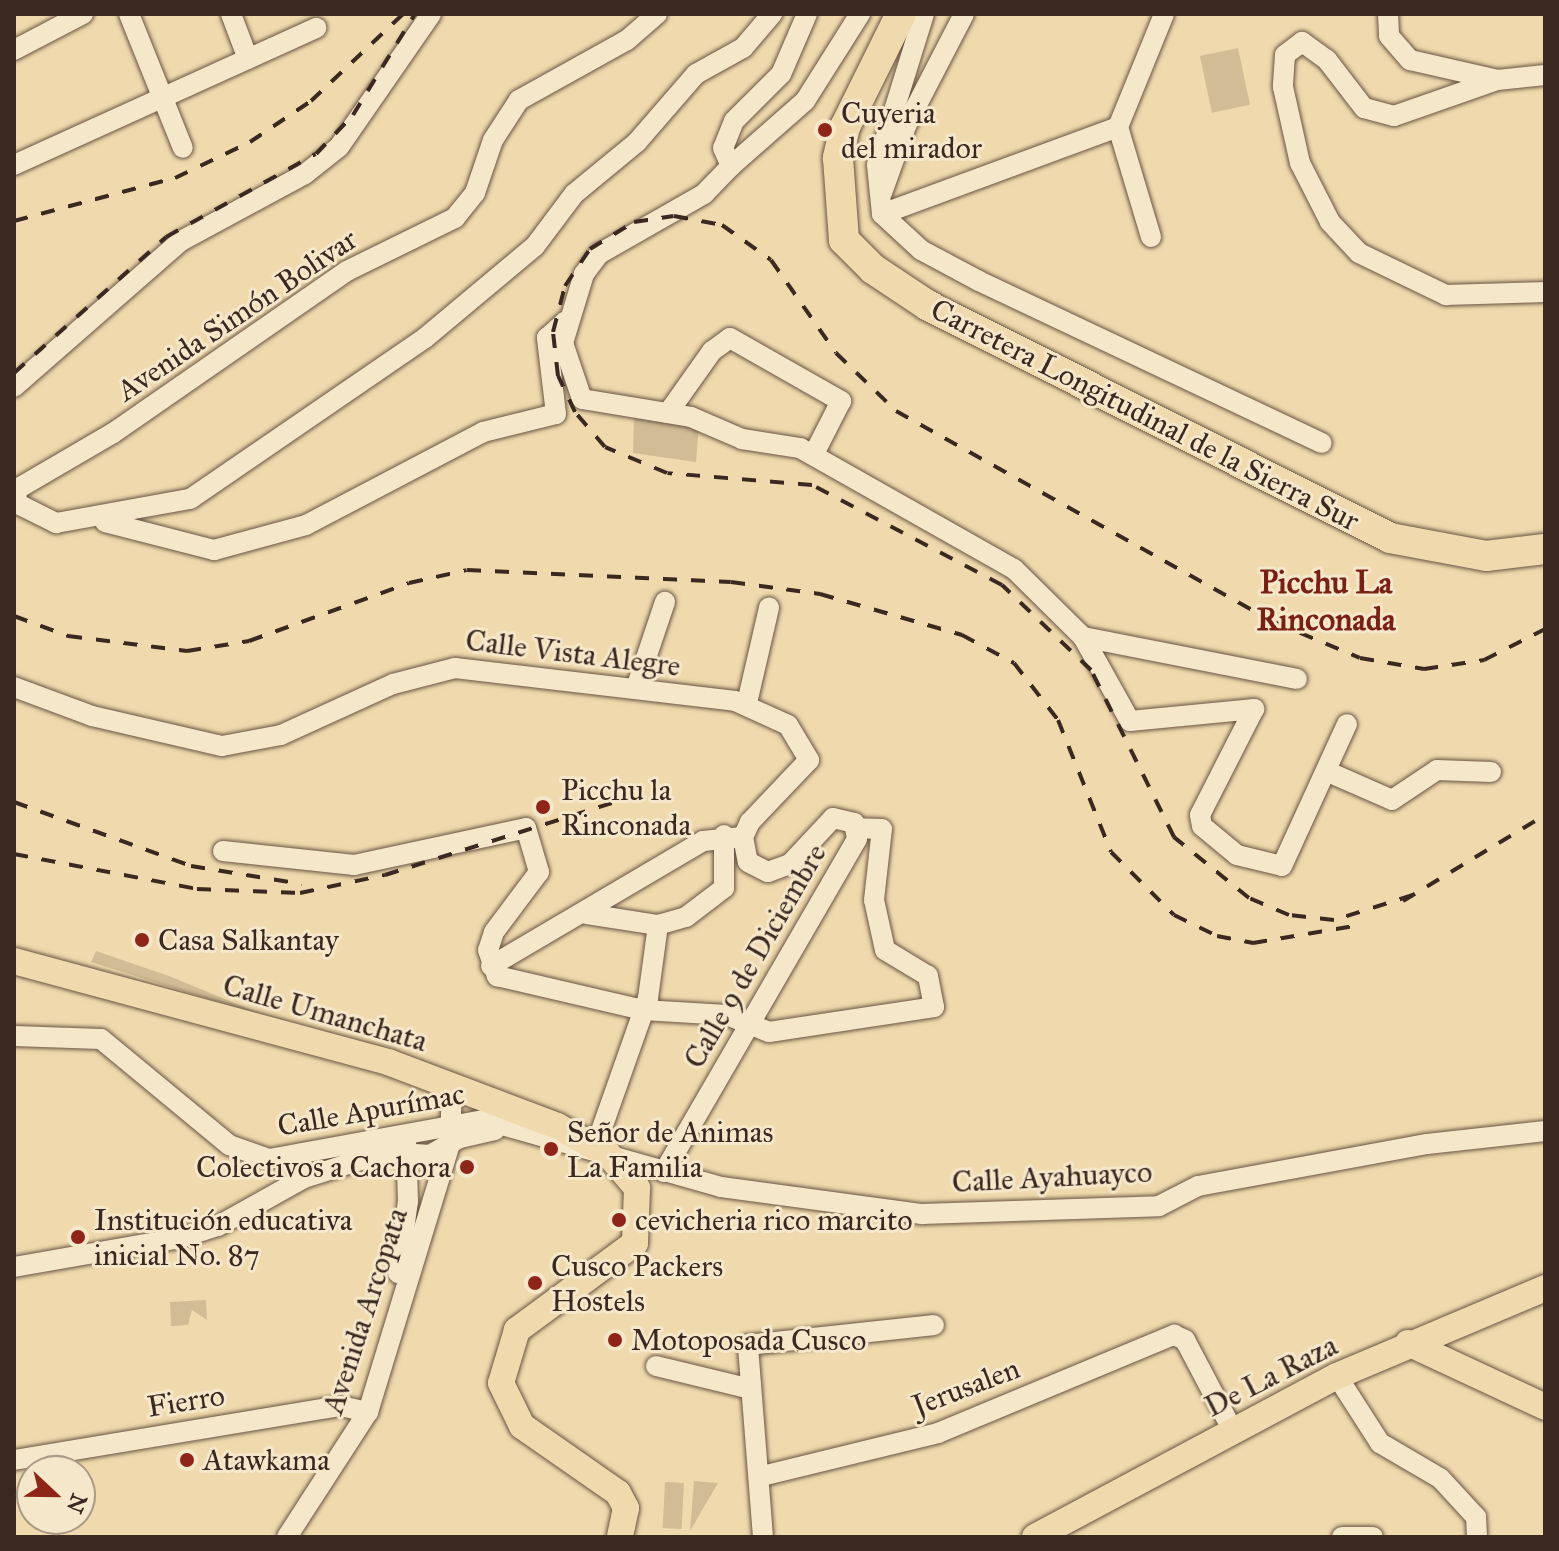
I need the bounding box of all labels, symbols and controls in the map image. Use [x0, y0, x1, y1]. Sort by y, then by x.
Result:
place label: Cuyeria del mirador [841, 95, 982, 166]
marker: Cuyeria del mirador [816, 121, 834, 139]
street label: Avenida Simón Bolivar [110, 221, 364, 409]
street label: Carretera Longitudinal de la Sierra Sur [925, 291, 1365, 539]
district label: Picchu La Rinconada [1257, 565, 1395, 640]
street label: Calle Vista Alegre [463, 622, 683, 684]
place label: Picchu la Rinconada [561, 772, 691, 842]
marker: Picchu la Rinconada [532, 796, 554, 818]
street label: Calle 9 de Diciembre [676, 837, 834, 1075]
place label: Casa Salkantay [158, 922, 339, 958]
marker: Casa Salkantay [133, 931, 151, 949]
street label: Calle Umanchata [219, 967, 431, 1059]
street label: Calle Apurímac [275, 1076, 467, 1144]
place label: Señor de Animas La Familia [567, 1114, 773, 1184]
marker: Señor de Animas La Familia [542, 1140, 560, 1158]
place label: Colectivos a Cachora [196, 1149, 451, 1185]
street label: Calle Ayahuayco [951, 1154, 1153, 1200]
marker: Colectivos a Cachora [458, 1158, 476, 1176]
place label: Institución educativa inicial No. 87 [94, 1202, 353, 1272]
place label: cevicheria rico marcito [635, 1202, 913, 1238]
street label: Avenida Arcopata [315, 1203, 415, 1419]
marker: cevicheria rico marcito [610, 1211, 628, 1229]
marker: Institución educativa inicial No. 87 [69, 1228, 87, 1246]
place label: Cusco Packers Hostels [551, 1248, 723, 1318]
marker: Cusco Packers Hostels [526, 1274, 544, 1292]
place label: Motoposada Cusco [631, 1322, 866, 1358]
street label: De La Raza [1199, 1327, 1343, 1425]
marker: Motoposada Cusco [606, 1331, 624, 1349]
street label: Jerusalen [907, 1350, 1025, 1424]
street label: Fierro [145, 1377, 227, 1425]
place label: Atawkama [203, 1442, 330, 1478]
marker: Atawkama [178, 1451, 196, 1469]
north arrow [16, 1455, 96, 1535]
text: N [61, 1490, 93, 1517]

